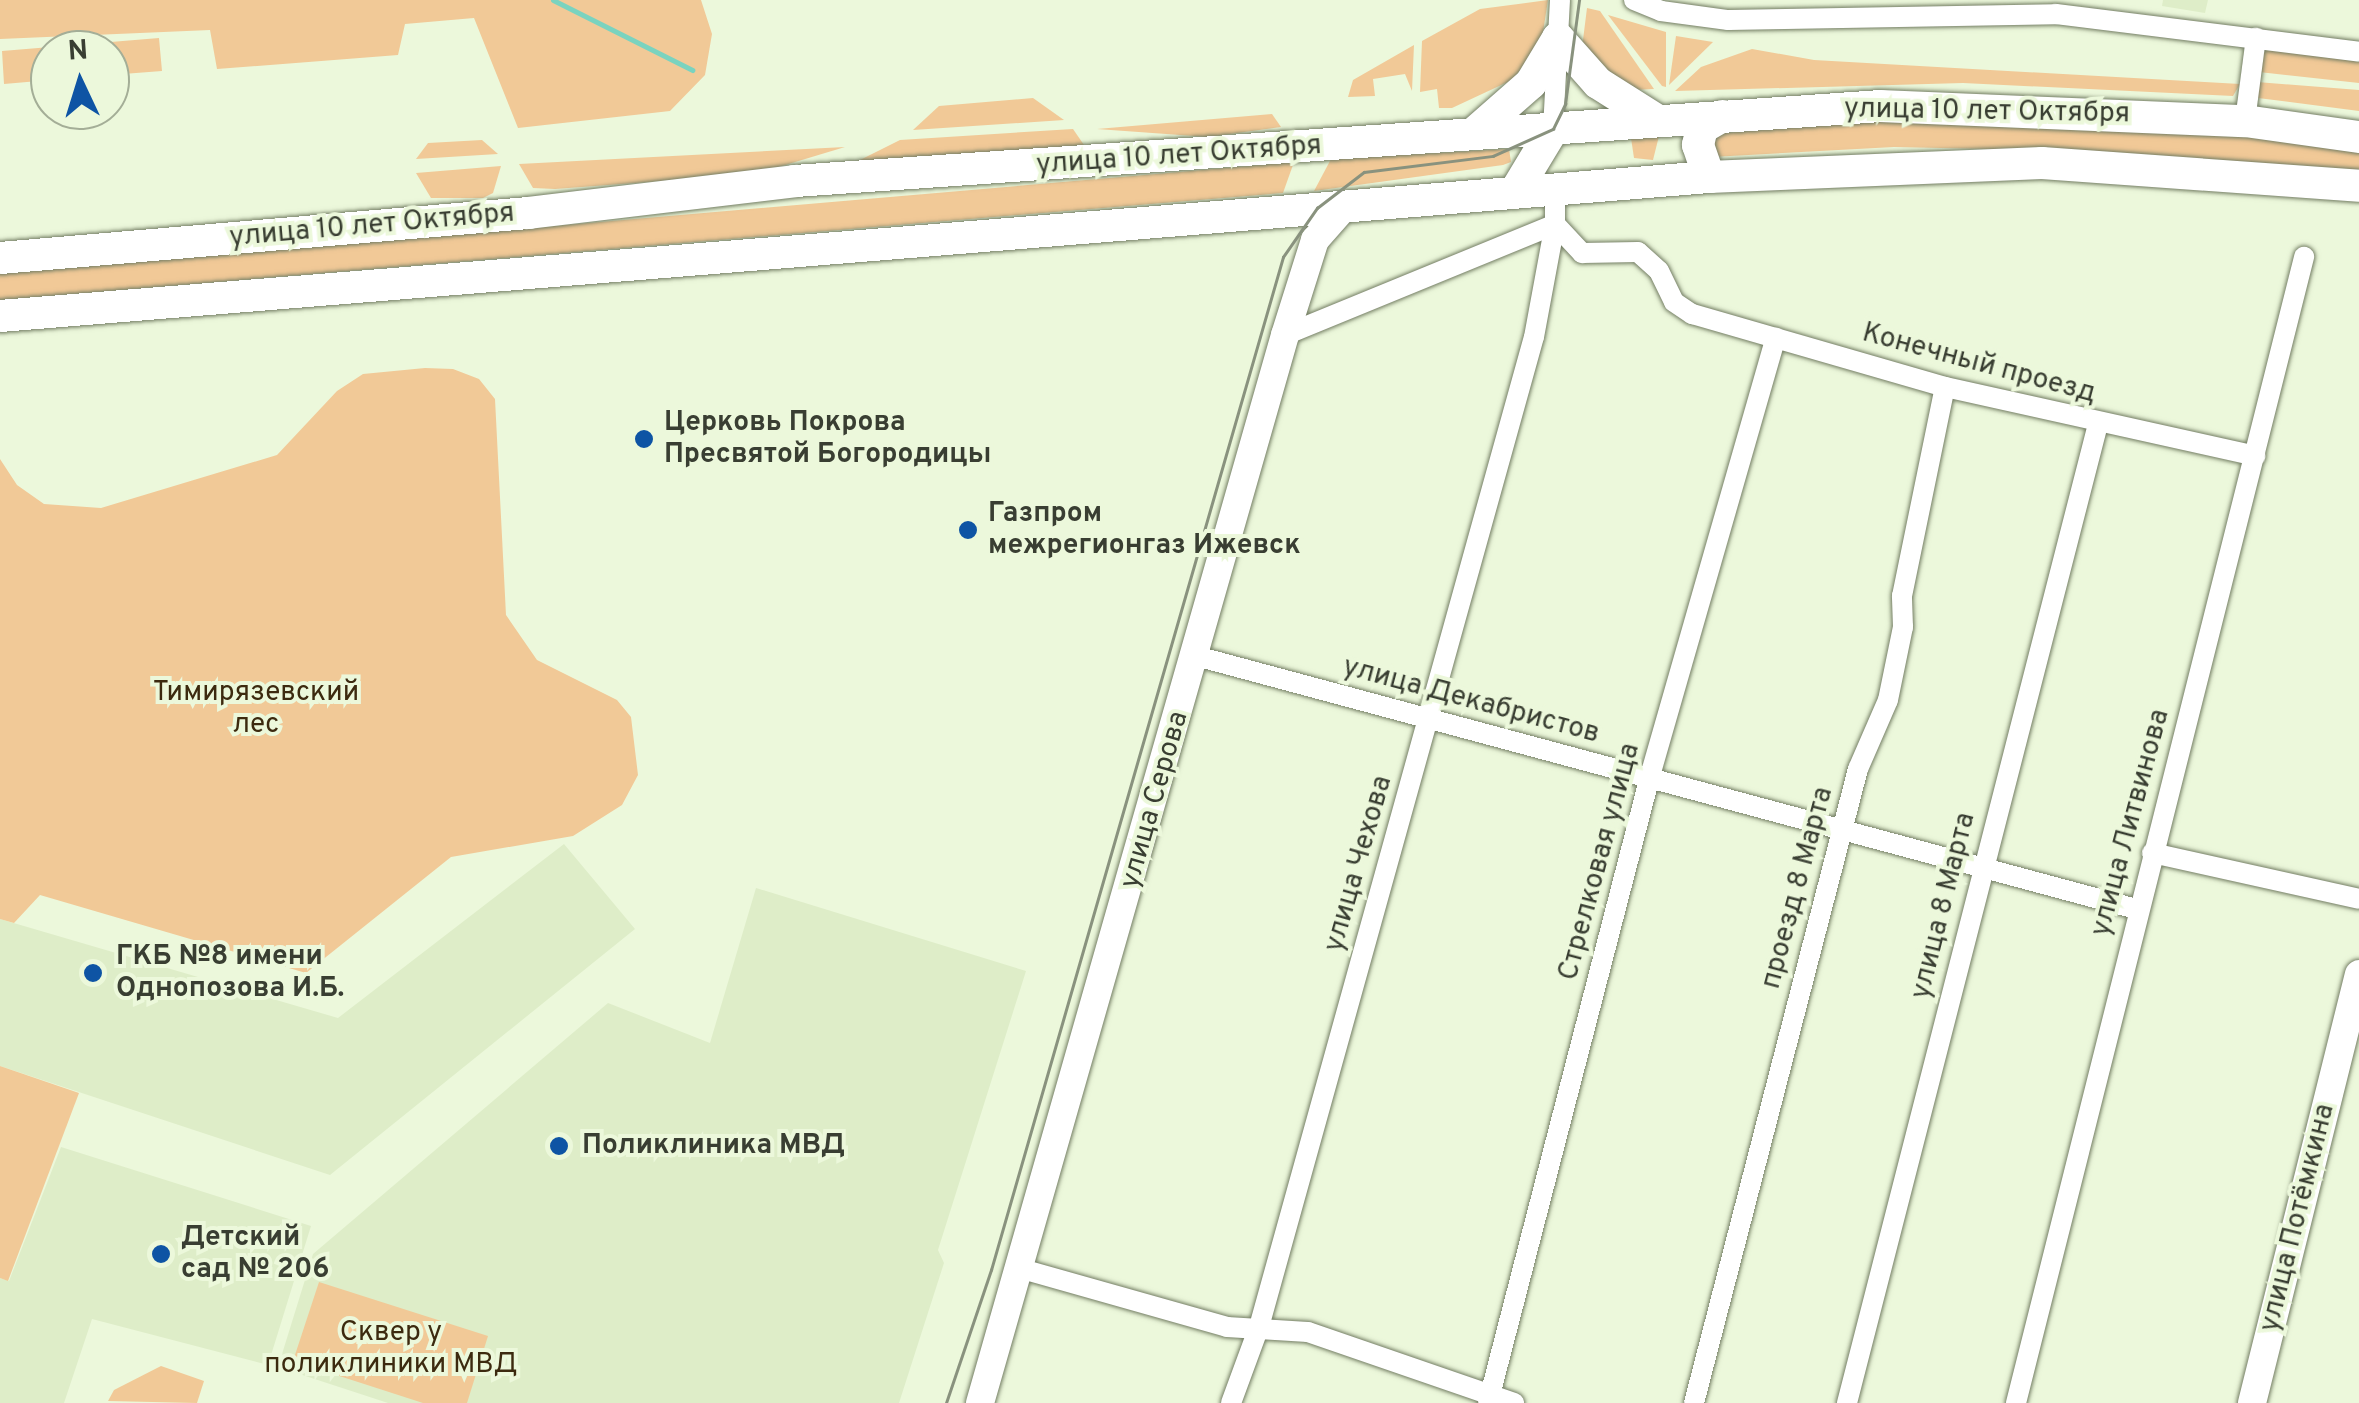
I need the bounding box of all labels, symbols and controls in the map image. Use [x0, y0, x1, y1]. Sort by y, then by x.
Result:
north arrow [30, 30, 130, 130]
text: N [67, 33, 89, 71]
street label: улица 10 лет Октября [1844, 93, 2130, 131]
street label: улица 10 лет Октября [1035, 129, 1323, 183]
street label: улица 10 лет Октября [228, 197, 516, 255]
street label: Конечный проезд [1858, 317, 2100, 411]
place label: Церковь Покрова Пресвятой Богородицы [664, 406, 991, 472]
marker: Церковь Покрова Пресвятой Богородицы [633, 428, 655, 450]
place label: Газпром межрегионгаз Ижевск [988, 497, 1301, 563]
marker: Газпром межрегионгаз Ижевск [957, 519, 979, 541]
street label: улица Декабристов [1339, 651, 1603, 751]
park label: Тимирязевский лес [153, 676, 359, 742]
street label: улица Литвинова [2085, 706, 2177, 940]
street label: улица Серова [1114, 707, 1196, 893]
street label: Стрелковая улица [1552, 740, 1648, 984]
street label: улица Чехова [1318, 772, 1400, 956]
street label: проезд 8 Марта [1755, 783, 1841, 993]
street label: улица 8 Марта [1905, 809, 1983, 1003]
place label: ГКБ №8 имени Однопозова И.Б. [116, 940, 344, 1006]
marker: ГКБ №8 имени Однопозова И.Б. [80, 960, 106, 986]
street label: улица Потёмкина [2253, 1101, 2343, 1335]
place label: Поликлиника МВД [582, 1129, 845, 1163]
marker: Поликлиника МВД [546, 1133, 572, 1159]
place label: Детский сад № 206 [181, 1221, 330, 1287]
marker: Детский сад № 206 [150, 1243, 172, 1265]
park label: Сквер у поликлиники МВД [264, 1316, 518, 1382]

